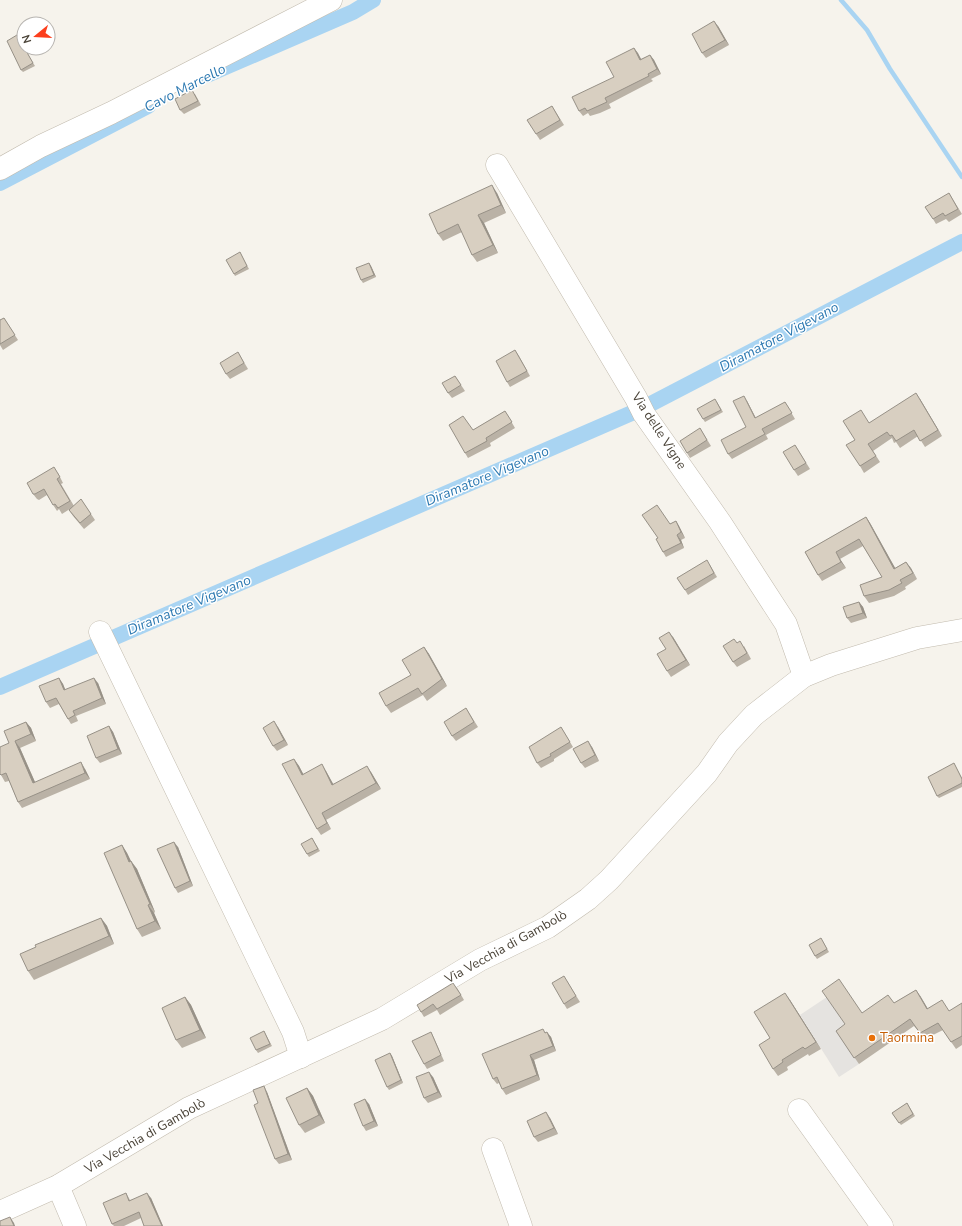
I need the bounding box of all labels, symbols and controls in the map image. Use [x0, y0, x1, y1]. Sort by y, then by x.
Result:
north arrow [16, 16, 56, 56]
text: N [19, 33, 35, 45]
water label: Cavo Marcello [141, 59, 229, 117]
water label: Diramatore Vigevano [716, 297, 842, 377]
street label: Via delle Vigne [627, 388, 691, 473]
water label: Diramatore Vigevano [422, 441, 552, 511]
water label: Diramatore Vigevano [124, 570, 254, 640]
street label: Via Vecchia di Gambolò [441, 906, 570, 989]
place label: Taormina [880, 1029, 934, 1047]
marker: Taormina [867, 1033, 877, 1043]
street label: Via Vecchia di Gambolò [80, 1094, 209, 1179]

